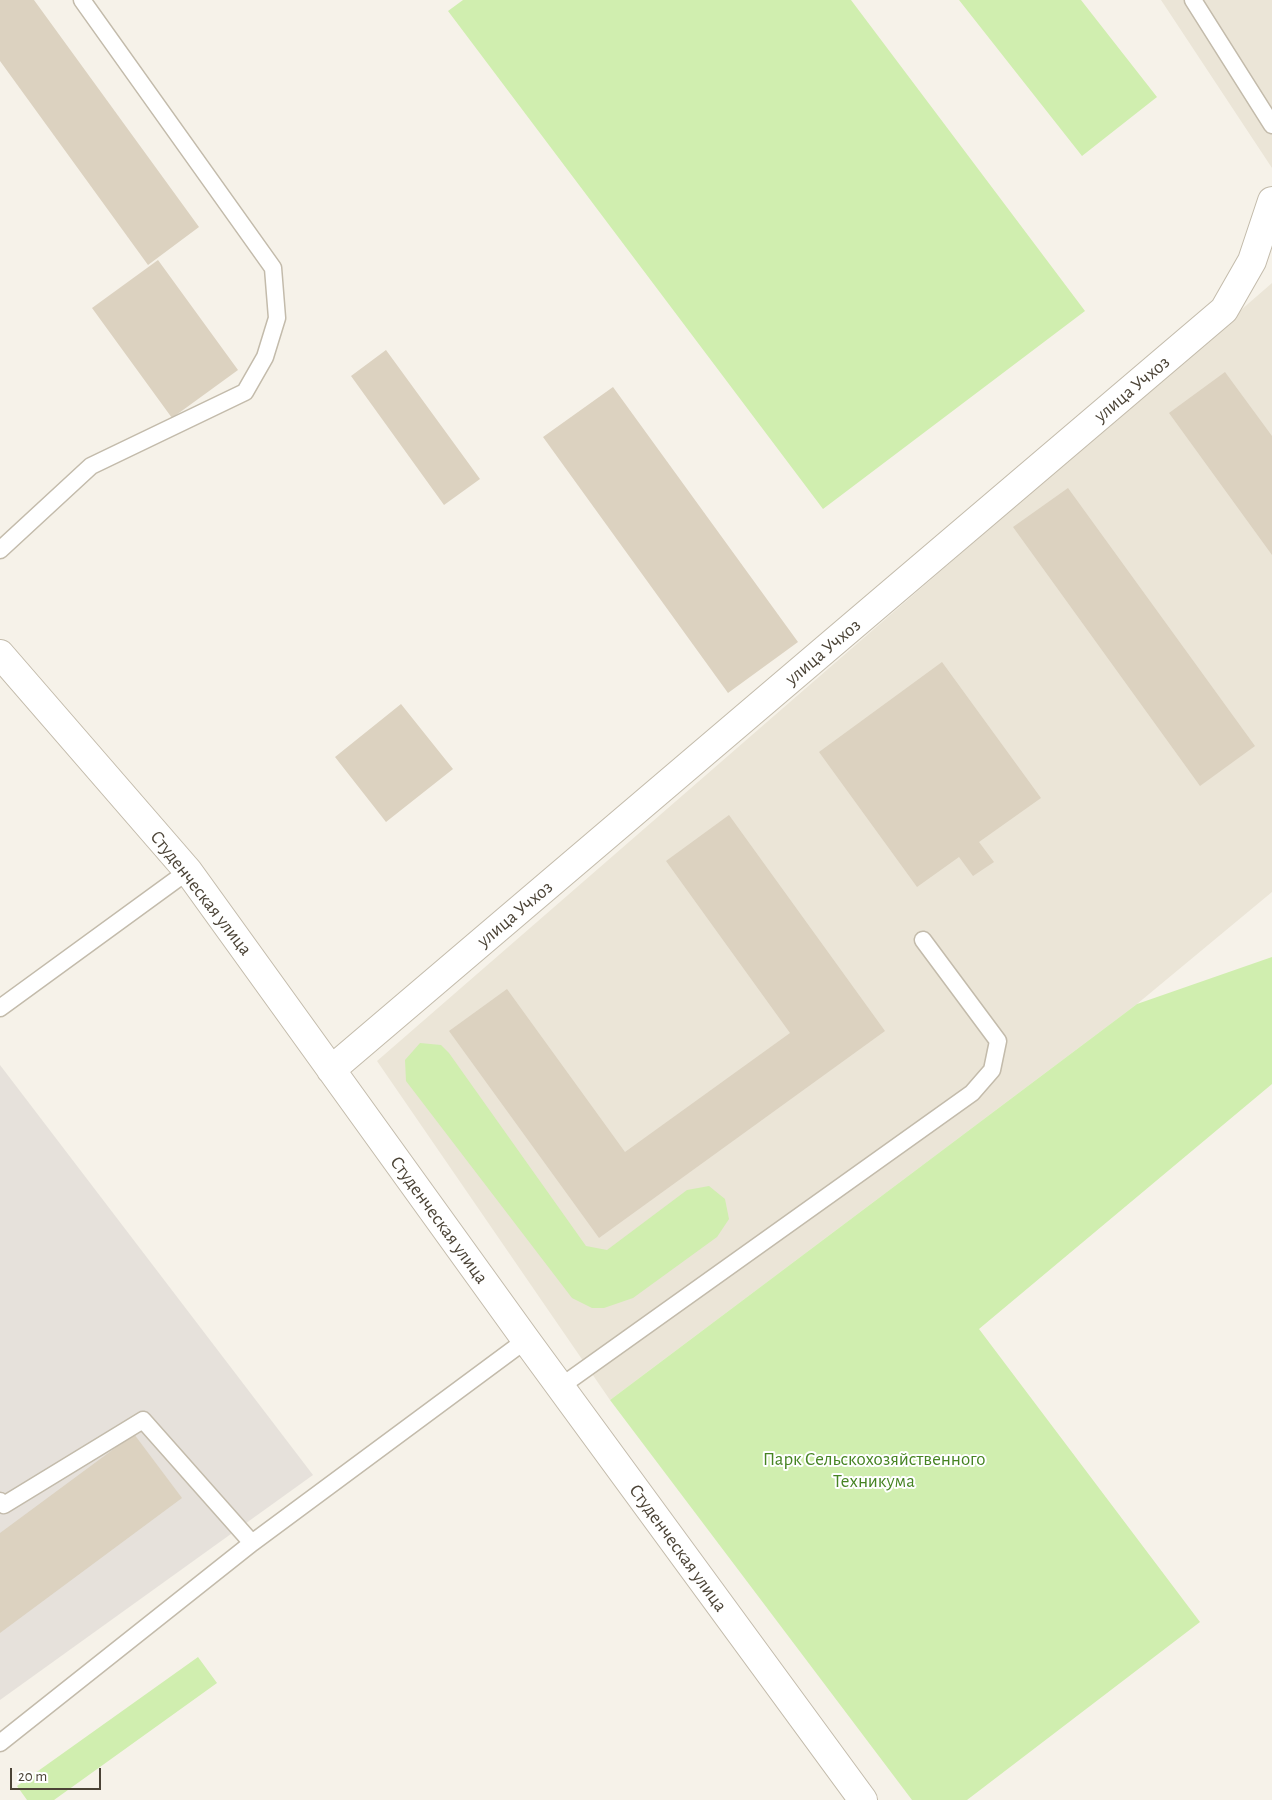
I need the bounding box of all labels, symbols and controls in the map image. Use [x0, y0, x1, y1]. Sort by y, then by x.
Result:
street label: улица Учхоз [1090, 351, 1174, 427]
street label: улица Учхоз [781, 614, 865, 690]
street label: Студенческая улица [145, 826, 257, 960]
street label: улица Учхоз [473, 876, 557, 952]
street label: Студенческая улица [385, 1152, 493, 1288]
park label: Парк Сельскохозяйственного Техникума [763, 1448, 985, 1492]
street label: Студенческая улица [624, 1480, 732, 1616]
scale bar [12, 1758, 104, 1790]
text: 20 m [18, 1769, 47, 1784]

